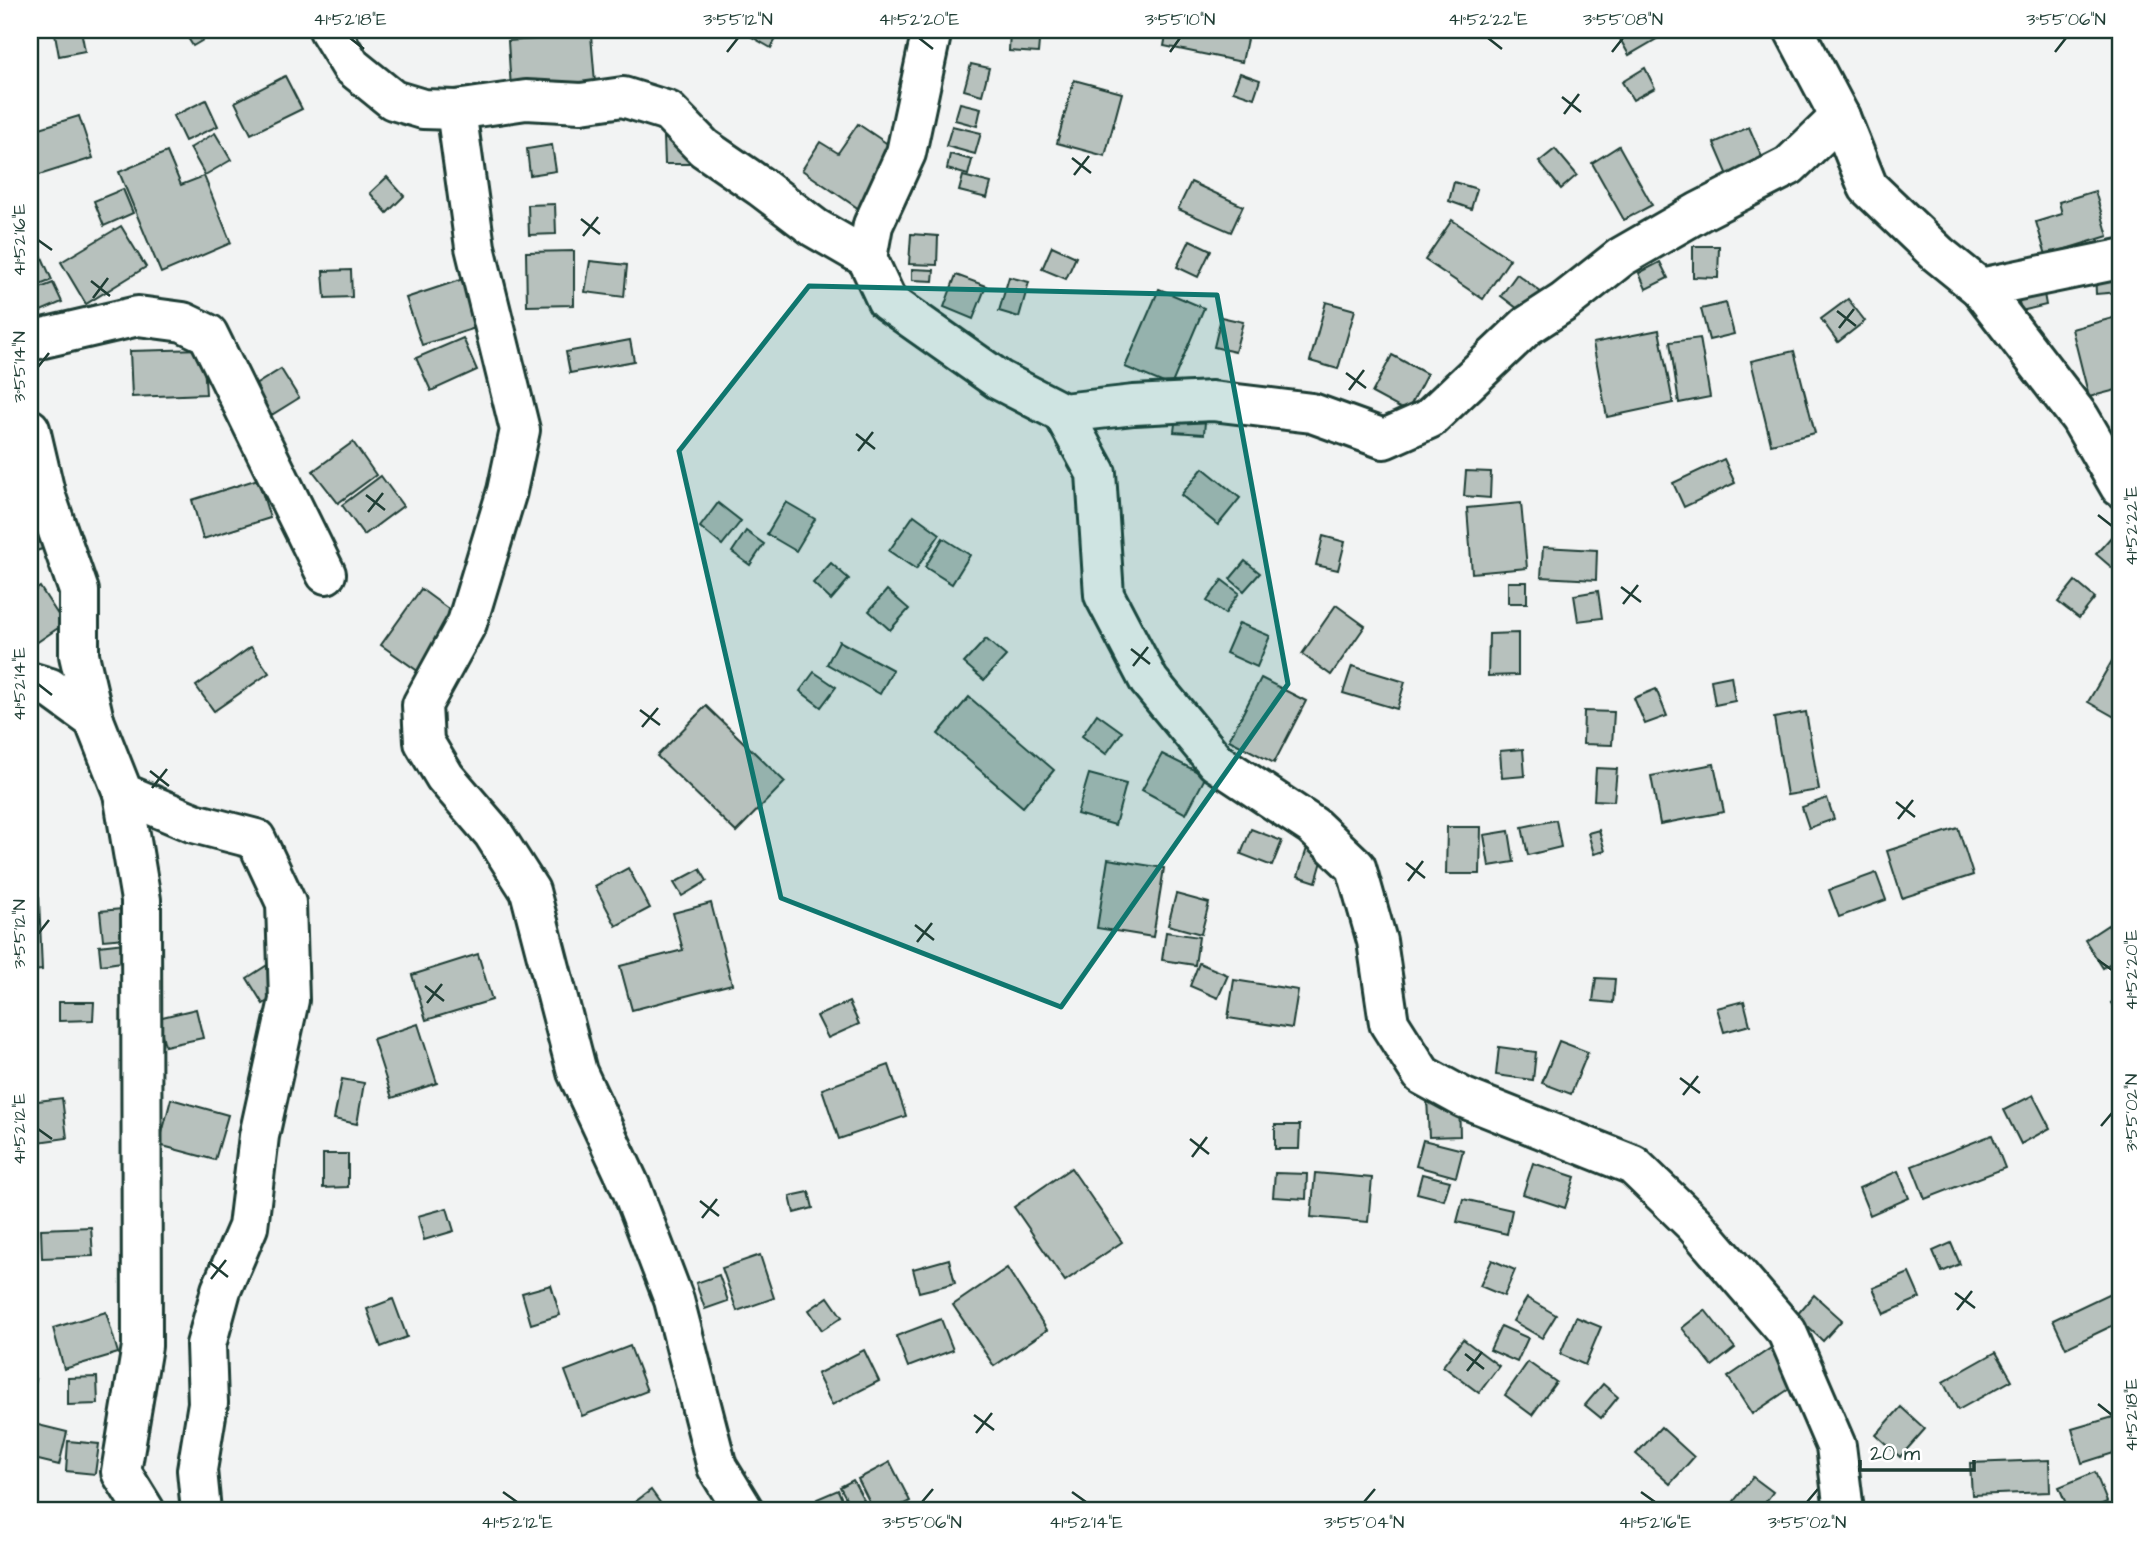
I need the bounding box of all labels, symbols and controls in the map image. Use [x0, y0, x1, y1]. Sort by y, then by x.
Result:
text: 41°52'18"E [313, 7, 387, 32]
text: 3°55'12"N [703, 7, 773, 32]
text: 41°52'20"E [878, 7, 960, 32]
text: 3°55'10"N [1145, 7, 1215, 32]
text: 41°52'22"E [1448, 7, 1528, 32]
text: 3°55'08"N [1583, 7, 1663, 32]
text: 3°55'06"N [2026, 7, 2106, 32]
text: 41°52'16"E [7, 203, 32, 276]
text: 3°55'14"N [7, 331, 32, 403]
text: 41°52'22"E [2119, 486, 2144, 566]
text: 41°52'14"E [7, 647, 32, 721]
text: 3°55'12"N [7, 899, 32, 969]
text: 41°52'20"E [2119, 929, 2144, 1011]
text: 3°55'02"N [2119, 1074, 2144, 1152]
text: 41°52'12"E [7, 1093, 32, 1165]
text: 41°52'18"E [2119, 1378, 2144, 1452]
scale bar [1860, 1429, 1973, 1473]
text: 20 m [1870, 1439, 1921, 1468]
text: 41°52'12"E [481, 1510, 553, 1535]
text: 3°55'06"N [882, 1510, 962, 1535]
text: 41°52'14"E [1049, 1510, 1123, 1535]
text: 3°55'04"N [1324, 1510, 1404, 1535]
text: 41°52'16"E [1619, 1510, 1692, 1535]
text: 3°55'02"N [1768, 1510, 1846, 1535]

